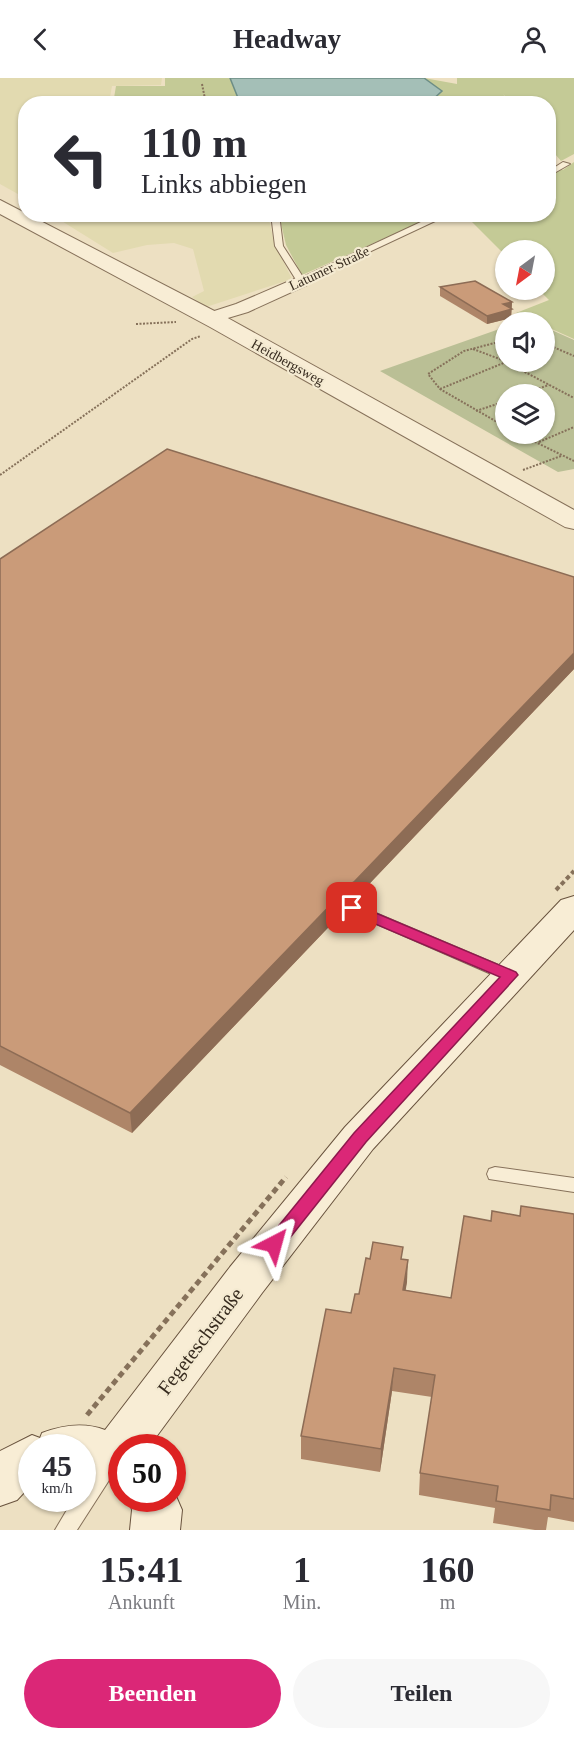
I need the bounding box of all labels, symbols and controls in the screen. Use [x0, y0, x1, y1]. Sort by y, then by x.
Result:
icon: back [24, 23, 57, 56]
icon: person [517, 23, 550, 56]
text: Headway [233, 24, 341, 54]
icon: left [42, 120, 120, 198]
text: 110 m [141, 120, 247, 166]
text: Links abbiegen [141, 169, 307, 199]
north arrow [495, 240, 555, 300]
map controls [495, 240, 555, 444]
street label: Latumer Straße [287, 243, 372, 294]
button: sound [495, 312, 555, 372]
street label: Heidbergsweg [249, 336, 327, 389]
button: layers [495, 384, 555, 444]
pin [326, 882, 377, 933]
icon: arrive [335, 891, 368, 924]
position arrow [242, 1212, 306, 1276]
street label: Fegeteschstraße [153, 1283, 248, 1399]
speed limit sign: 50 [108, 1434, 186, 1512]
text: 45 [42, 1449, 72, 1482]
text: km/h [42, 1480, 72, 1496]
text: 15:41 [99, 1550, 183, 1590]
text: 1 [293, 1550, 311, 1590]
text: 160 [421, 1550, 475, 1590]
text: Ankunft [108, 1591, 175, 1613]
text: Min. [283, 1591, 321, 1613]
text: m [440, 1591, 455, 1613]
button: Beenden [24, 1659, 281, 1728]
button: Teilen [293, 1659, 550, 1728]

